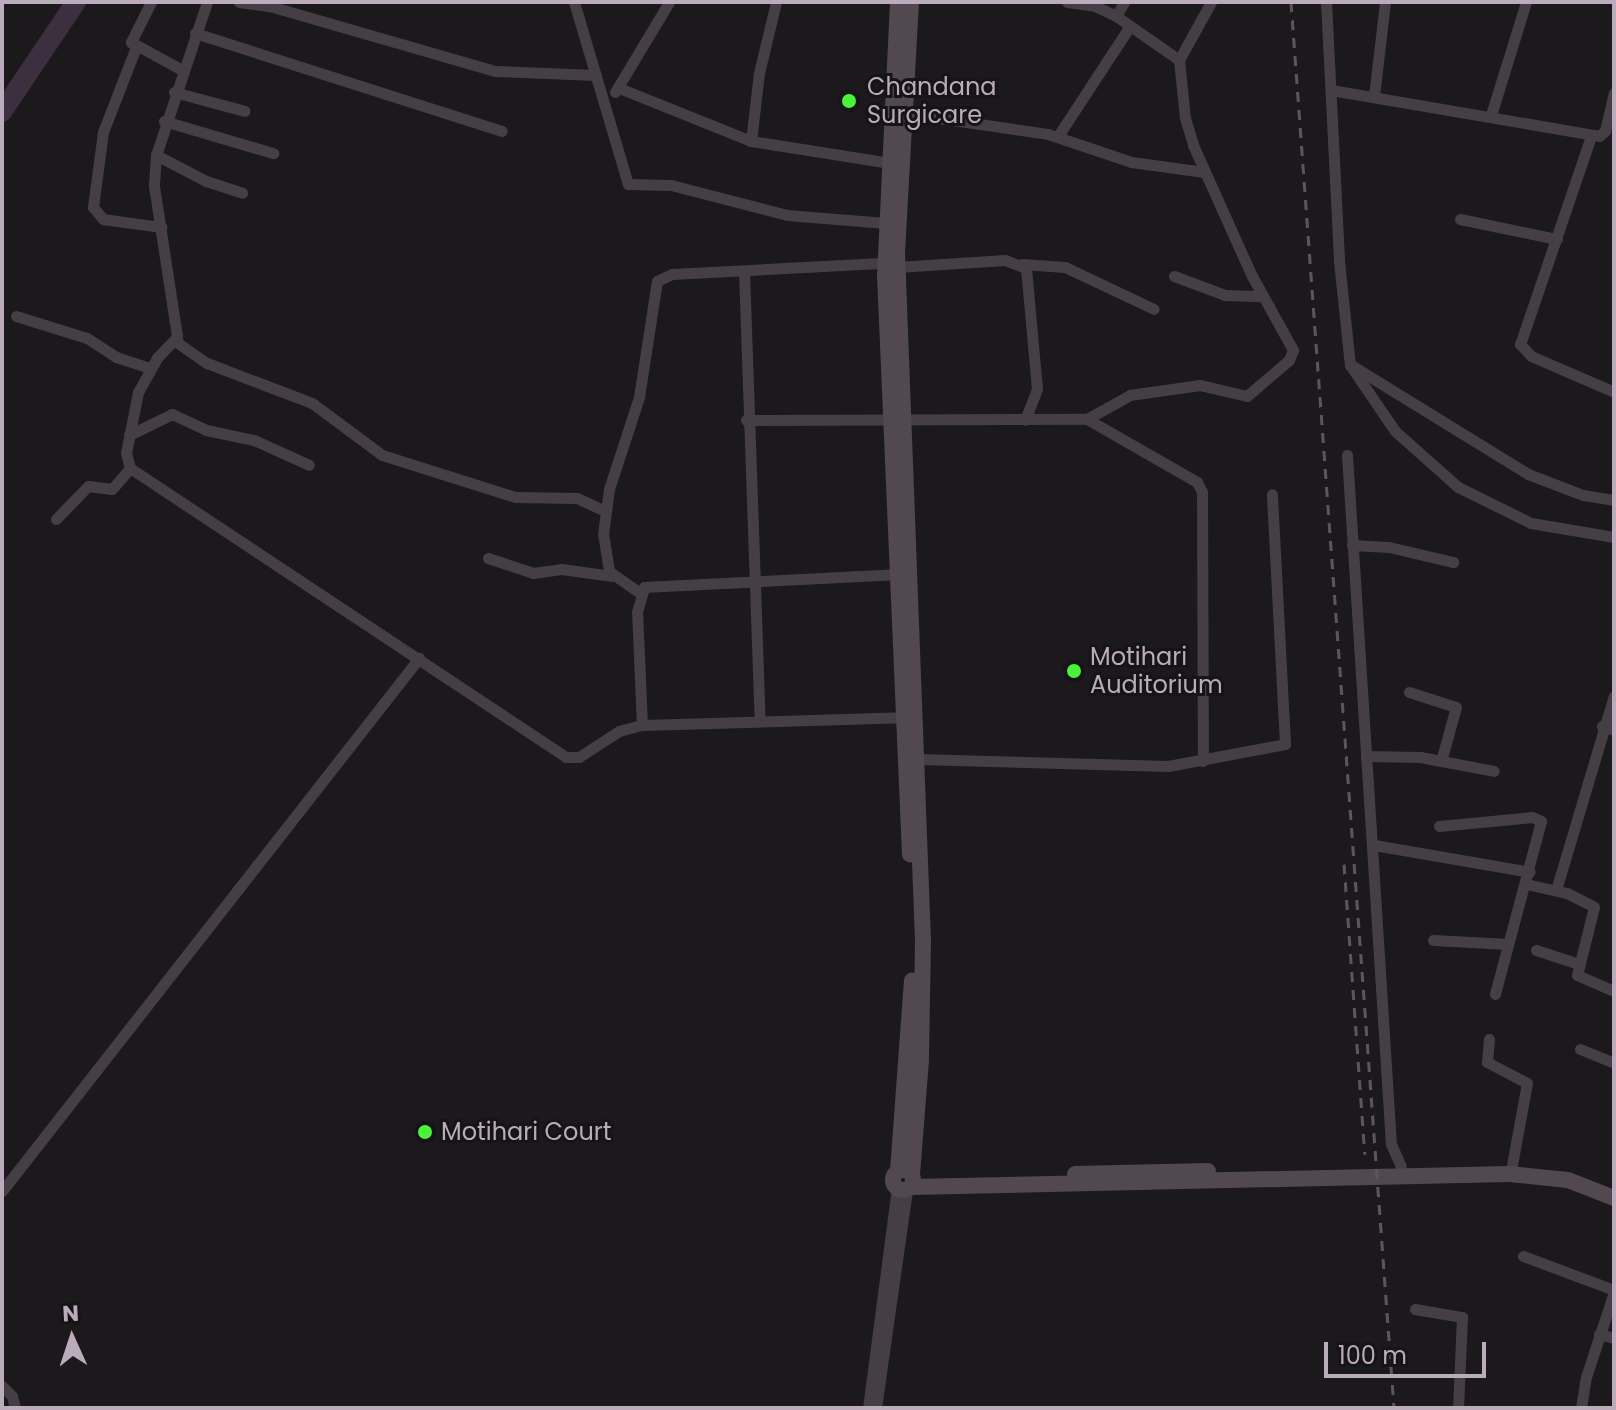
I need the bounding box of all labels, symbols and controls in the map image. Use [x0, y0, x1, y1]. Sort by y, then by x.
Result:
place label: Chandana Surgicare [867, 73, 997, 129]
marker: Chandana Surgicare [838, 90, 860, 112]
place label: Motihari Auditorium [1090, 643, 1223, 699]
marker: Motihari Auditorium [1065, 662, 1083, 680]
place label: Motihari Court [441, 1118, 611, 1146]
marker: Motihari Court [416, 1123, 434, 1141]
north arrow [32, 1298, 112, 1378]
text: N [62, 1298, 80, 1329]
scale bar [1328, 1326, 1490, 1376]
text: 100 m [1338, 1339, 1407, 1372]

